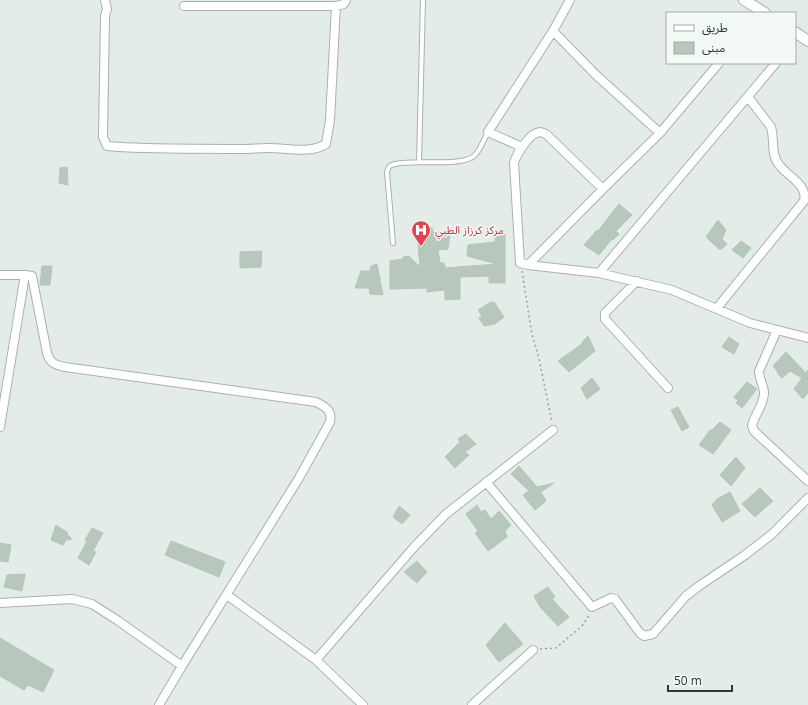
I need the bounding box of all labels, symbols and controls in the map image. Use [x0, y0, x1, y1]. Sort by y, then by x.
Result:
legend [666, 12, 796, 64]
text: طريق [702, 19, 728, 36]
text: مبنى [702, 39, 725, 56]
hospital icon: مركز كرزاز الطبي [410, 219, 432, 247]
place label: مركز كرزاز الطبي [435, 222, 504, 240]
scale bar [668, 667, 732, 693]
text: 50 m [674, 672, 702, 689]

